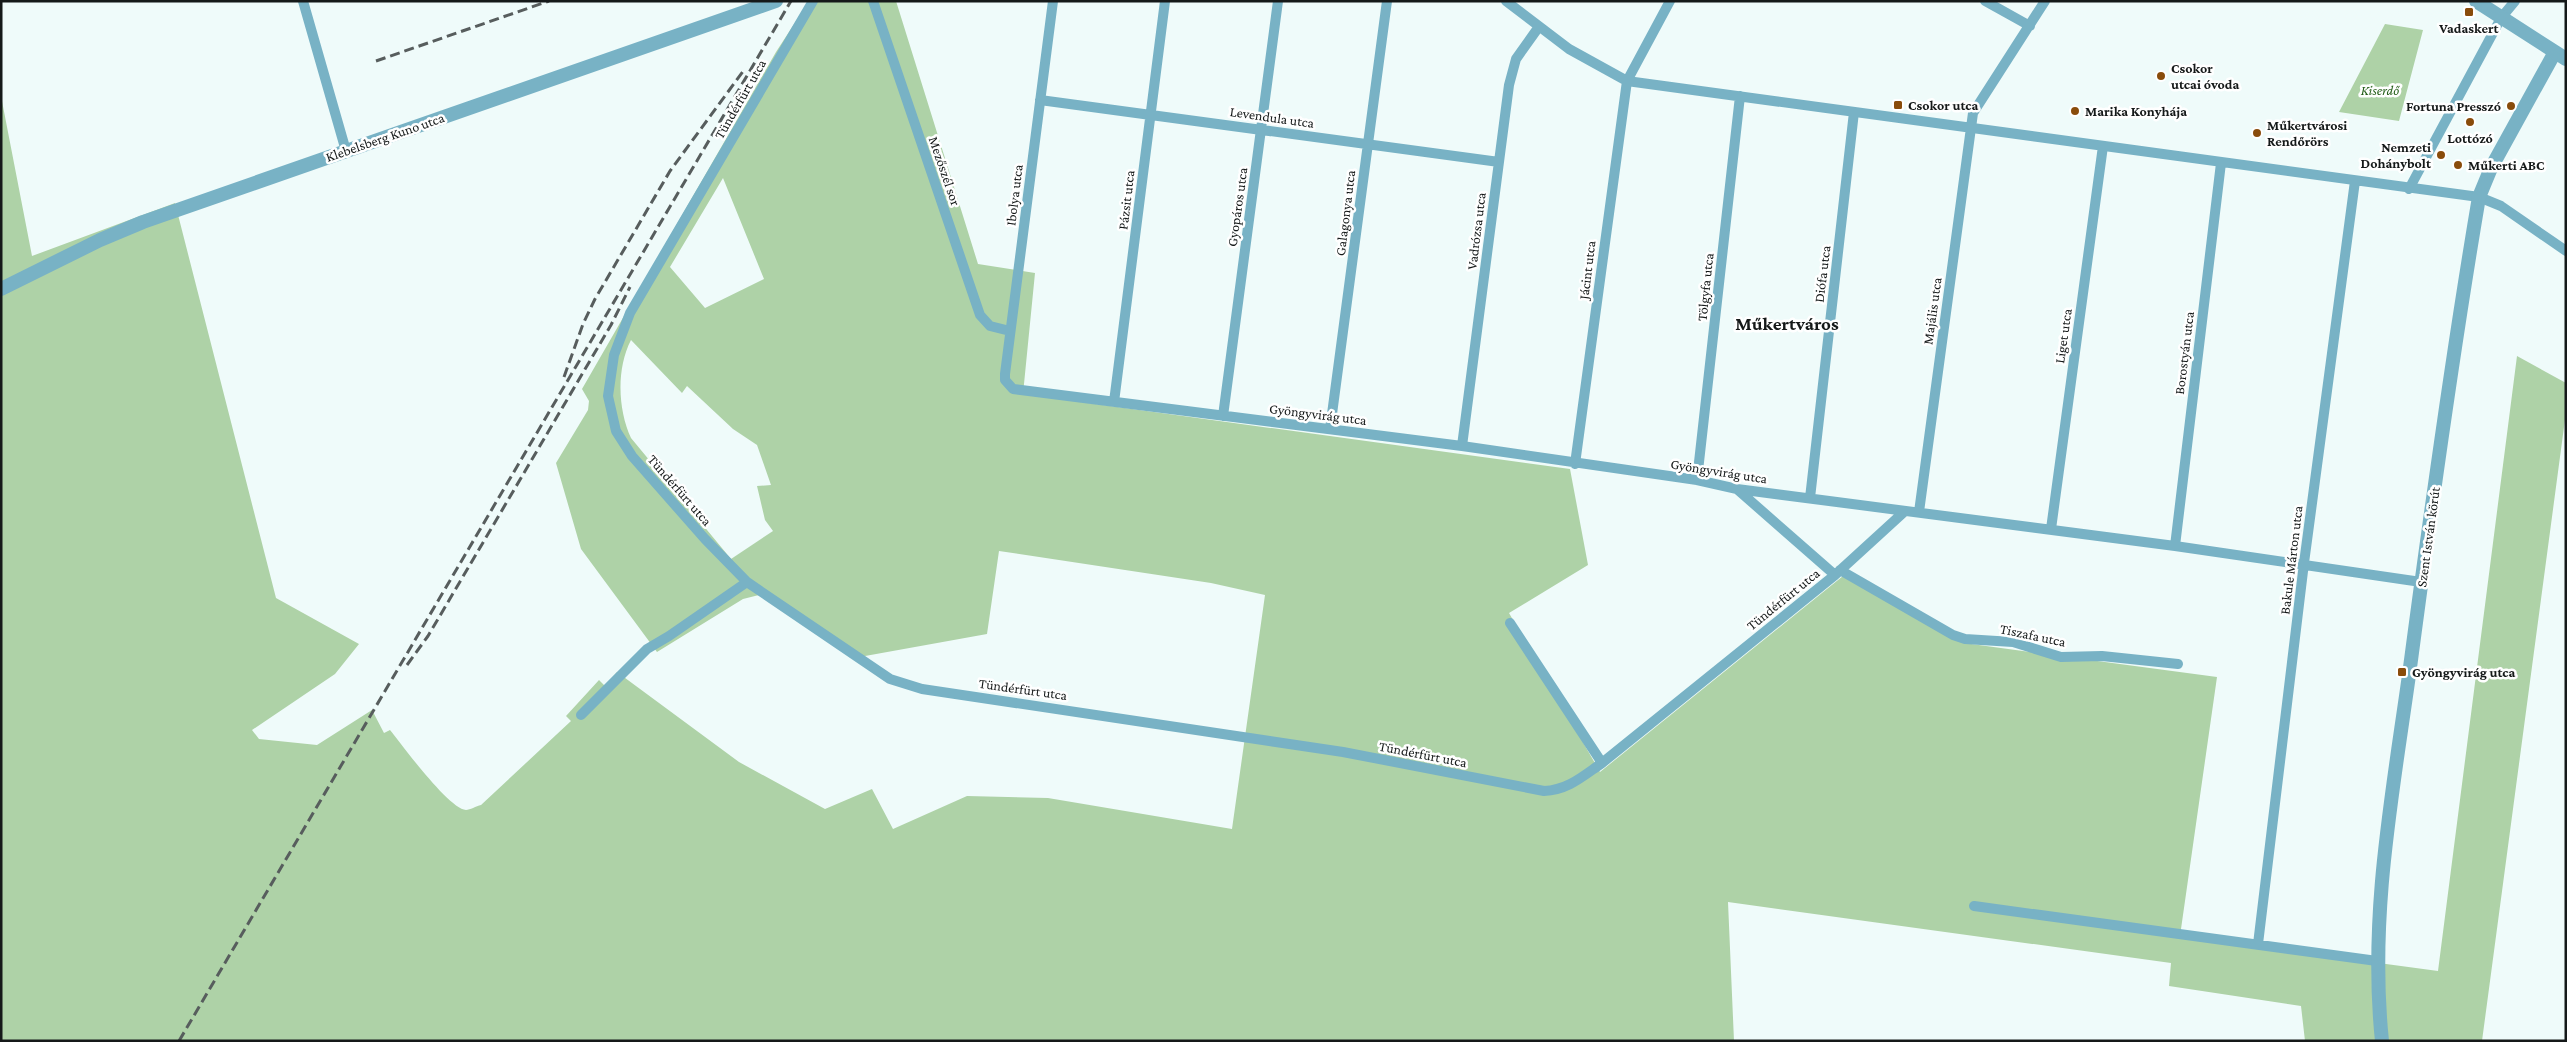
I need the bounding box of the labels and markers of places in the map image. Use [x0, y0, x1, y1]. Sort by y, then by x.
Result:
marker: Vadaskert [2463, 6, 2475, 18]
place label: Vadaskert [2438, 20, 2500, 36]
place label: Csokor utcai óvoda [2171, 60, 2239, 92]
marker: Csokor utcai óvoda [2155, 70, 2167, 82]
place label: Csokor utca [1908, 97, 1979, 113]
place label: Fortuna Presszó [2406, 98, 2501, 114]
marker: Csokor utca [1892, 99, 1904, 111]
marker: Fortuna Presszó [2505, 100, 2517, 112]
place label: Marika Konyhája [2085, 103, 2187, 120]
marker: Marika Konyhája [2069, 105, 2081, 117]
marker: Lottózó [2464, 116, 2476, 128]
place label: Műkertvárosi Rendőrörs [2267, 117, 2347, 149]
marker: Műkertvárosi Rendőrörs [2251, 127, 2263, 139]
place label: Lottózó [2447, 130, 2493, 146]
place label: Nemzeti Dohánybolt [2360, 139, 2432, 171]
marker: Nemzeti Dohánybolt [2435, 149, 2447, 161]
place label: Műkerti ABC [2468, 157, 2545, 173]
marker: Műkerti ABC [2452, 159, 2464, 171]
place label: Gyöngyvirág utca [2412, 664, 2516, 680]
marker: Gyöngyvirág utca [2396, 666, 2408, 678]

